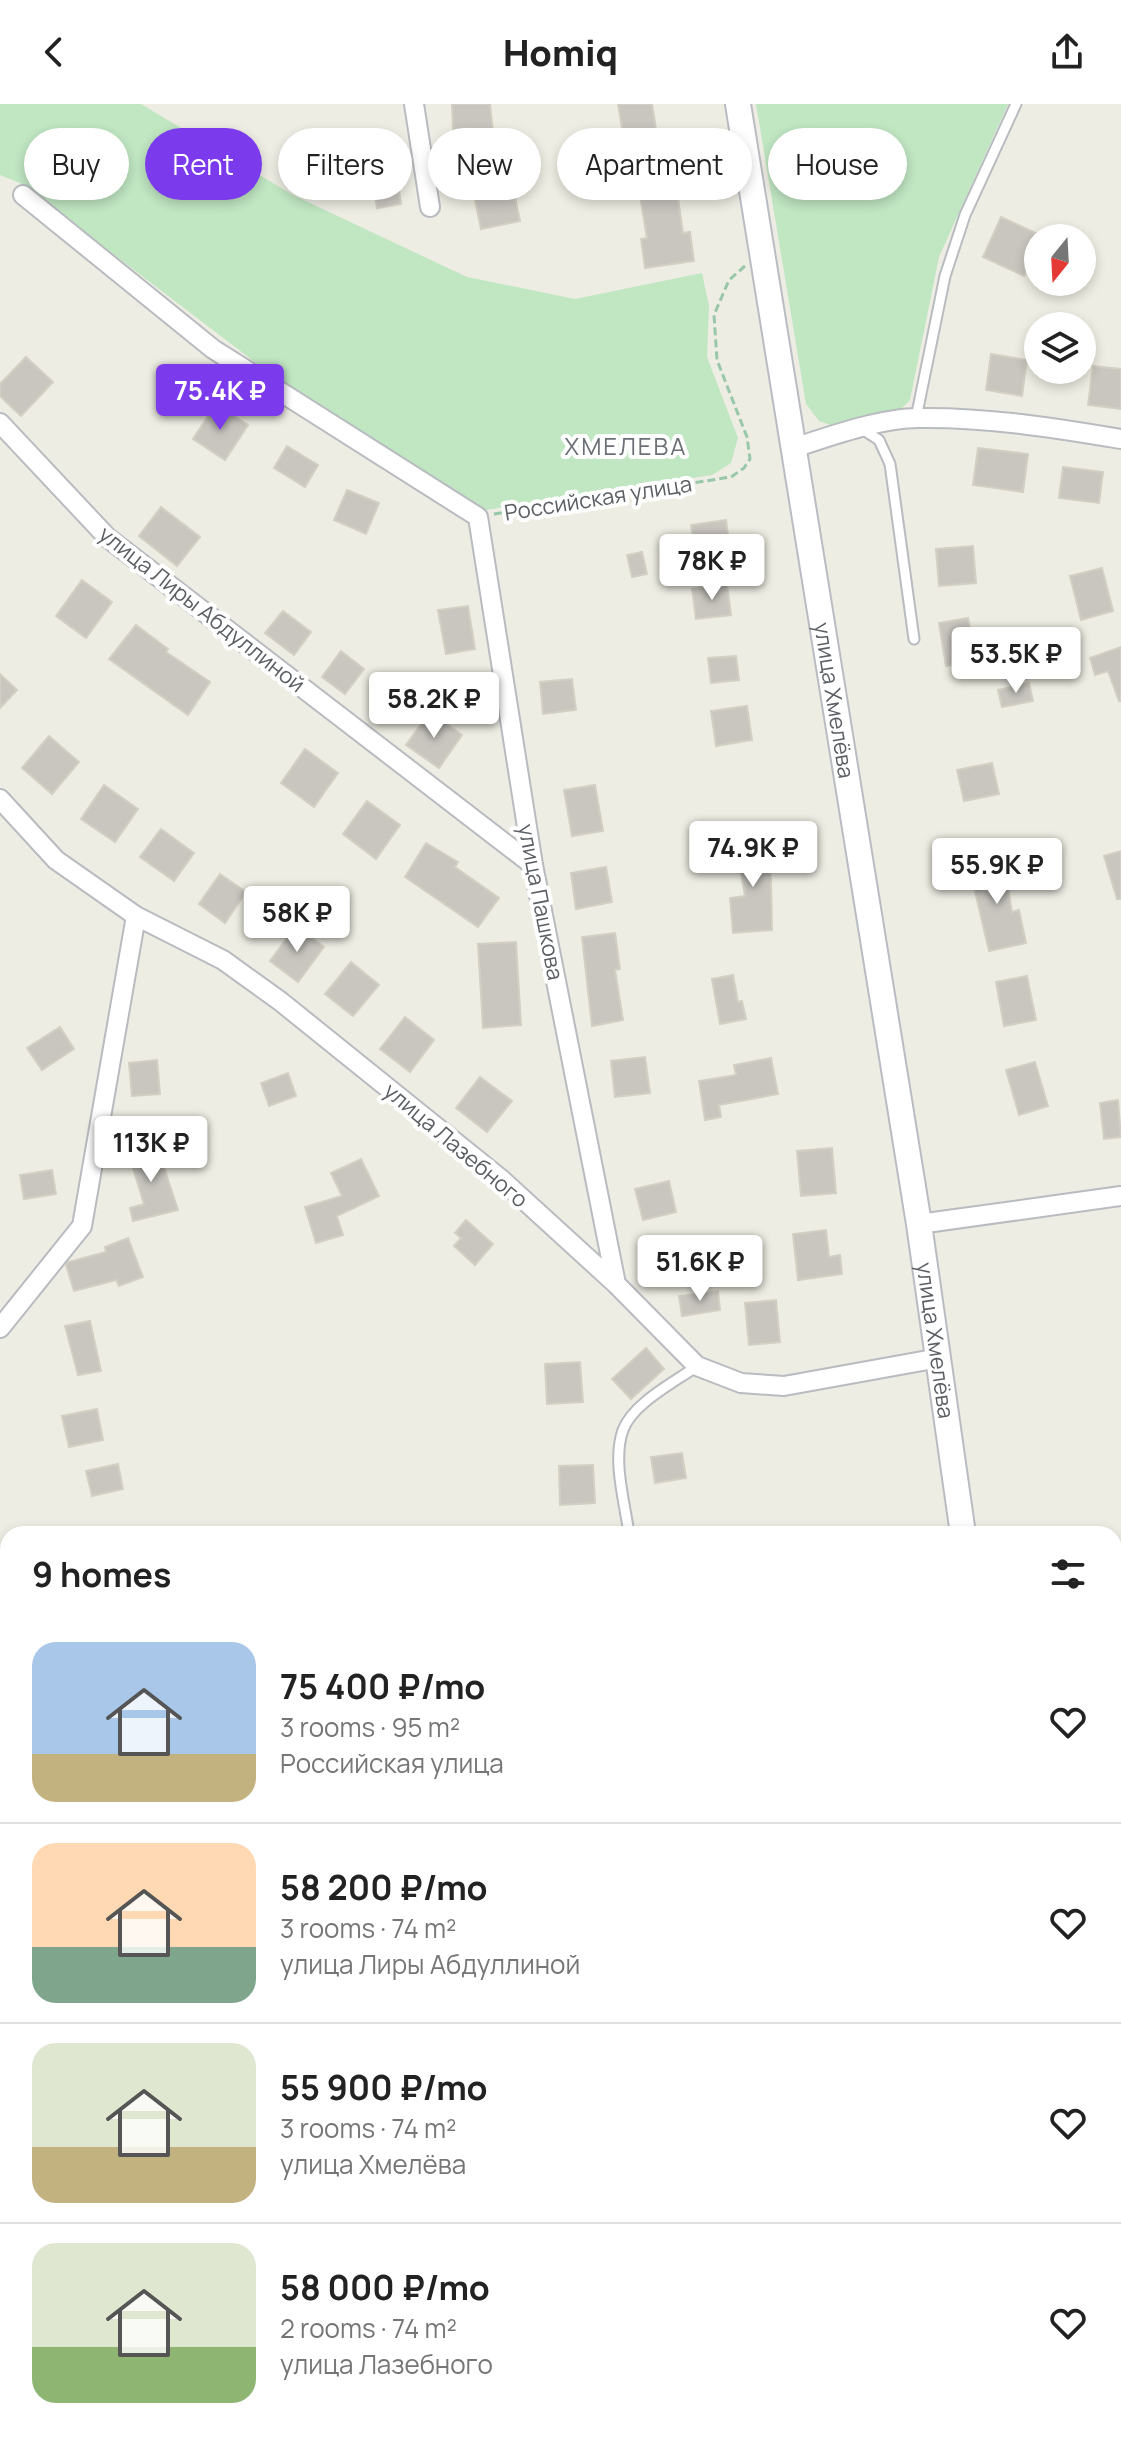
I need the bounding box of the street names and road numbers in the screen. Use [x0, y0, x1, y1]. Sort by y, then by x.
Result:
street label: Российская улица [502, 468, 694, 528]
street label: улица Лиры Абдуллиной [93, 519, 311, 699]
street label: улица Хмелёва [807, 620, 862, 780]
street label: улица Пашкова [511, 821, 571, 983]
street label: улица Лазебного [377, 1076, 535, 1214]
street label: улица Хмелёва [910, 1260, 961, 1420]

